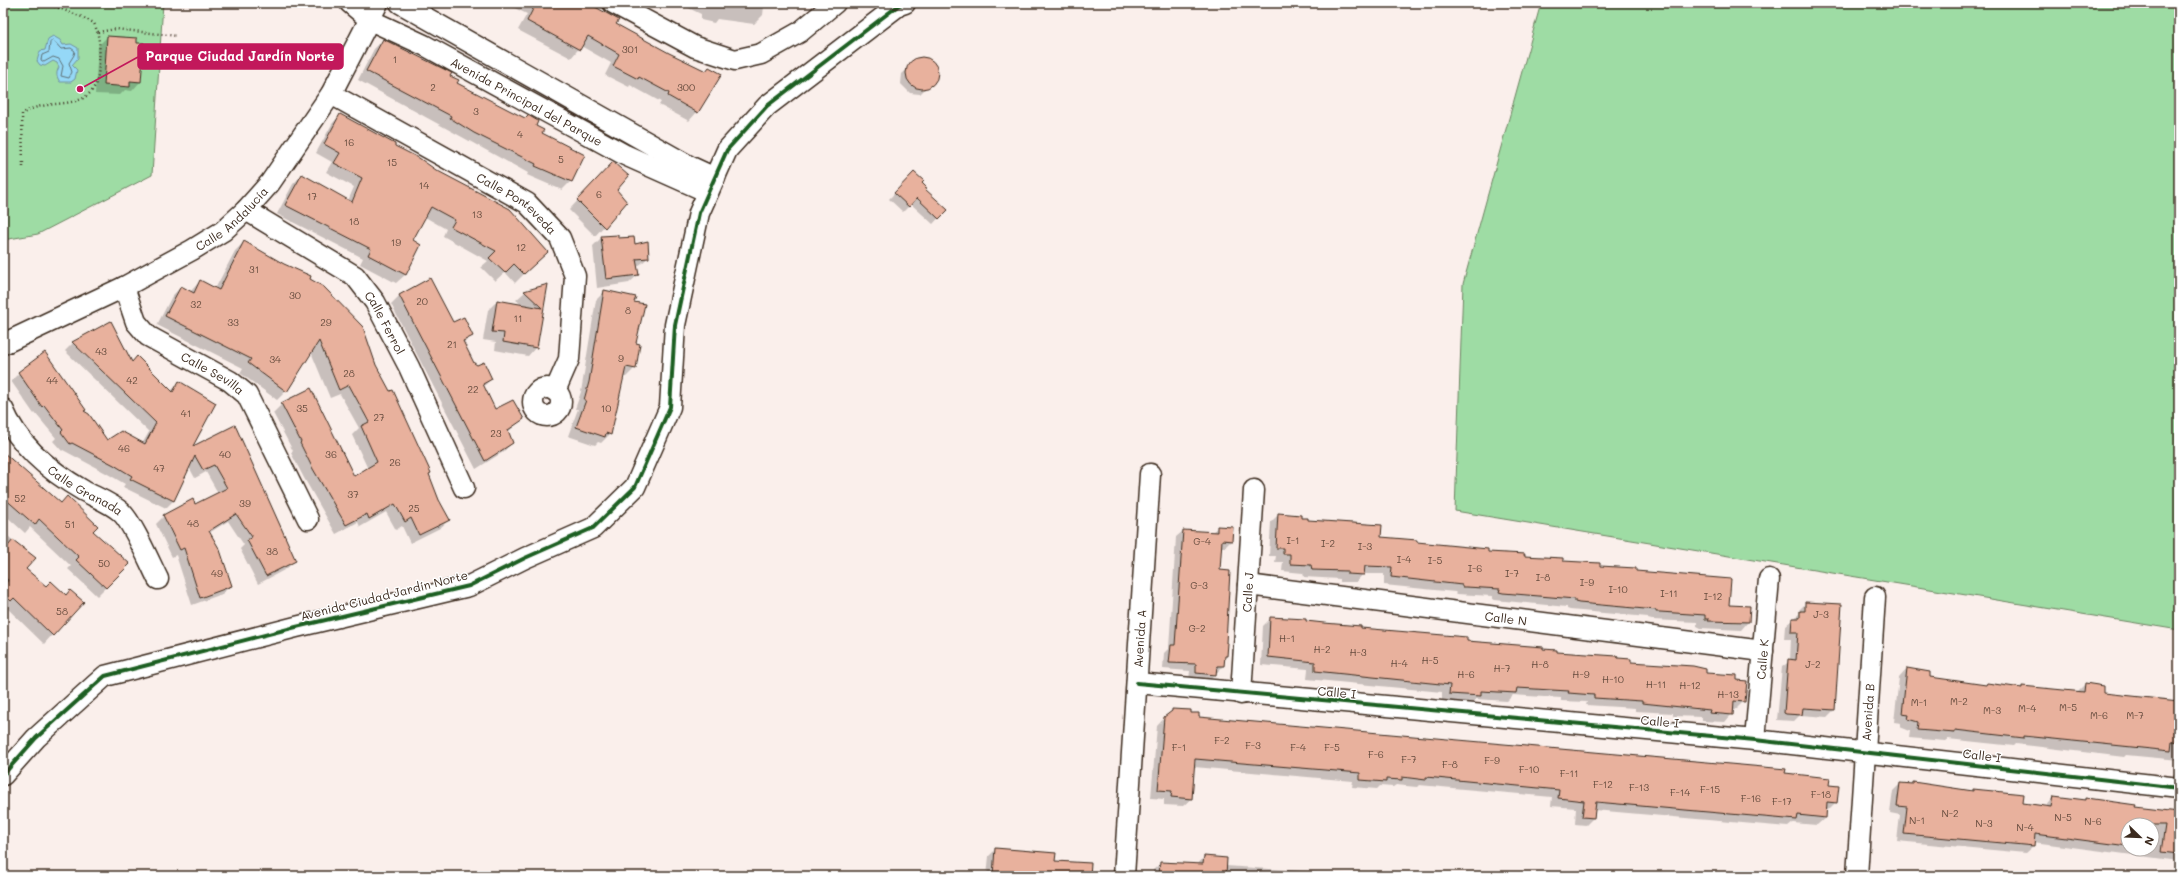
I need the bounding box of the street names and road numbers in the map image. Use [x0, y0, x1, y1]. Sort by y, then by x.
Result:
street label: Avenida Principal del Parque [448, 53, 606, 149]
street label: Calle Ponteveda [474, 169, 560, 237]
street label: Calle Andalucía [192, 183, 271, 254]
street label: Calle Ferrol [361, 288, 409, 357]
street label: Calle Sevilla [178, 348, 248, 398]
street label: Calle Granada [45, 461, 127, 519]
street label: Avenida Ciudad Jardín Norte [299, 566, 469, 624]
street label: Calle J [1238, 571, 1257, 613]
street label: Calle N [1484, 607, 1528, 629]
street label: Avenida A [1129, 609, 1149, 668]
street label: Calle K [1752, 638, 1772, 680]
street label: Calle I [1317, 682, 1357, 702]
street label: Avenida B [1858, 683, 1877, 742]
street label: Calle I [1640, 711, 1680, 731]
street label: Calle I [1962, 745, 2002, 765]

